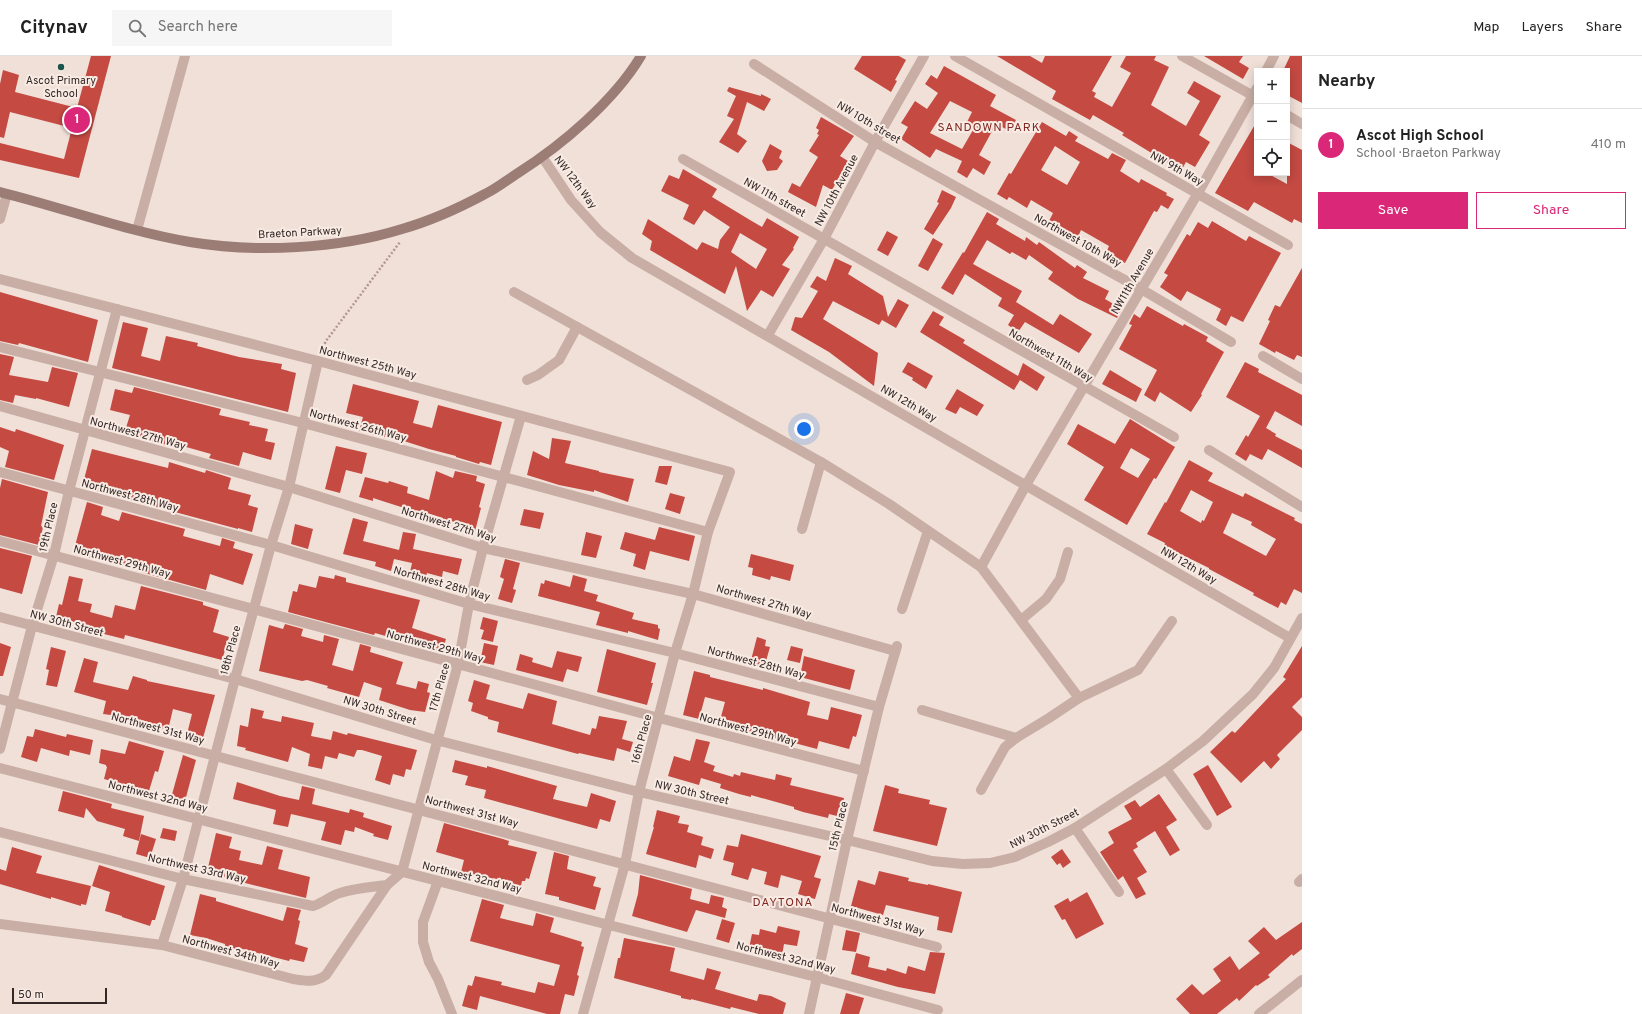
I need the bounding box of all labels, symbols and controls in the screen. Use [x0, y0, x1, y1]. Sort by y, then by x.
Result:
search box [112, 10, 392, 46]
text: Citynav [20, 16, 88, 40]
icon: search [126, 17, 148, 39]
text: Search here [158, 18, 238, 37]
text: Map [1473, 19, 1499, 36]
text: Layers [1521, 19, 1563, 36]
text: Share [1585, 19, 1622, 36]
marker: Ascot Primary School [56, 62, 66, 72]
map controls [1254, 68, 1290, 176]
button: + [1254, 68, 1290, 104]
text: Nearby [1318, 71, 1375, 93]
place label: Ascot Primary School [26, 74, 96, 101]
street label: NW 10th street [834, 98, 903, 147]
button: − [1254, 104, 1290, 140]
pin: 1 [64, 105, 90, 135]
district label: SANDOWN PARK [937, 120, 1041, 136]
text: Ascot High School [1356, 127, 1484, 146]
text: 1 [1328, 137, 1334, 153]
text: 410 m [1591, 137, 1626, 153]
button: locate [1254, 140, 1290, 176]
text: School · Braeton Parkway [1356, 146, 1501, 162]
street label: NW 9th Way [1147, 148, 1206, 189]
street label: NW 10th Avenue [812, 152, 862, 229]
street label: NW 12th Way [551, 153, 600, 212]
street label: NW 11th street [741, 175, 808, 221]
button: Save [1318, 192, 1468, 229]
button: Share [1476, 192, 1626, 229]
street label: Northwest 10th Way [1031, 211, 1124, 271]
street label: Braeton Parkway [258, 224, 342, 242]
street label: NW11th Avenue [1108, 246, 1158, 317]
street label: Northwest 11th Way [1006, 326, 1095, 386]
street label: Northwest 25th Way [317, 343, 418, 383]
street label: NW 12th Way [878, 382, 940, 426]
street label: Northwest 26th Way [308, 406, 408, 446]
street label: Northwest 27th Way [88, 414, 187, 454]
your location [794, 419, 814, 439]
street label: Northwest 28th Way [80, 476, 180, 516]
street label: 19th Place [36, 501, 62, 553]
street label: Northwest 27th Way [399, 504, 498, 546]
street label: Northwest 29th Way [72, 542, 172, 582]
street label: NW 12th Way [1158, 544, 1220, 588]
street label: Northwest 28th Way [392, 563, 492, 605]
street label: Northwest 27th Way [714, 582, 813, 622]
street label: NW 30th Street [28, 607, 105, 641]
street label: 18th Place [218, 624, 244, 677]
street label: Northwest 29th Way [385, 627, 485, 667]
street label: Northwest 28th Way [706, 643, 806, 683]
street label: 17th Place [426, 662, 454, 713]
street label: NW 30th Street [341, 693, 418, 729]
street label: Northwest 31st Way [109, 710, 206, 748]
street label: Northwest 29th Way [698, 710, 798, 750]
street label: 16th Place [629, 713, 655, 766]
street label: Northwest 32nd Way [106, 778, 209, 816]
street label: NW 30th Street [653, 778, 730, 808]
street label: Northwest 31st Way [423, 793, 520, 831]
street label: 15th Place [826, 800, 852, 853]
street label: NW 30th Street [1007, 805, 1081, 852]
street label: Northwest 33rd Way [146, 851, 247, 887]
street label: Northwest 32nd Way [420, 859, 523, 897]
district label: DAYTONA [753, 895, 813, 911]
street label: Northwest 31st Way [829, 901, 926, 939]
street label: Northwest 34th Way [181, 932, 281, 972]
street label: Northwest 32nd Way [734, 939, 837, 977]
scale bar [12, 986, 107, 1005]
text: 50 m [18, 988, 44, 1002]

